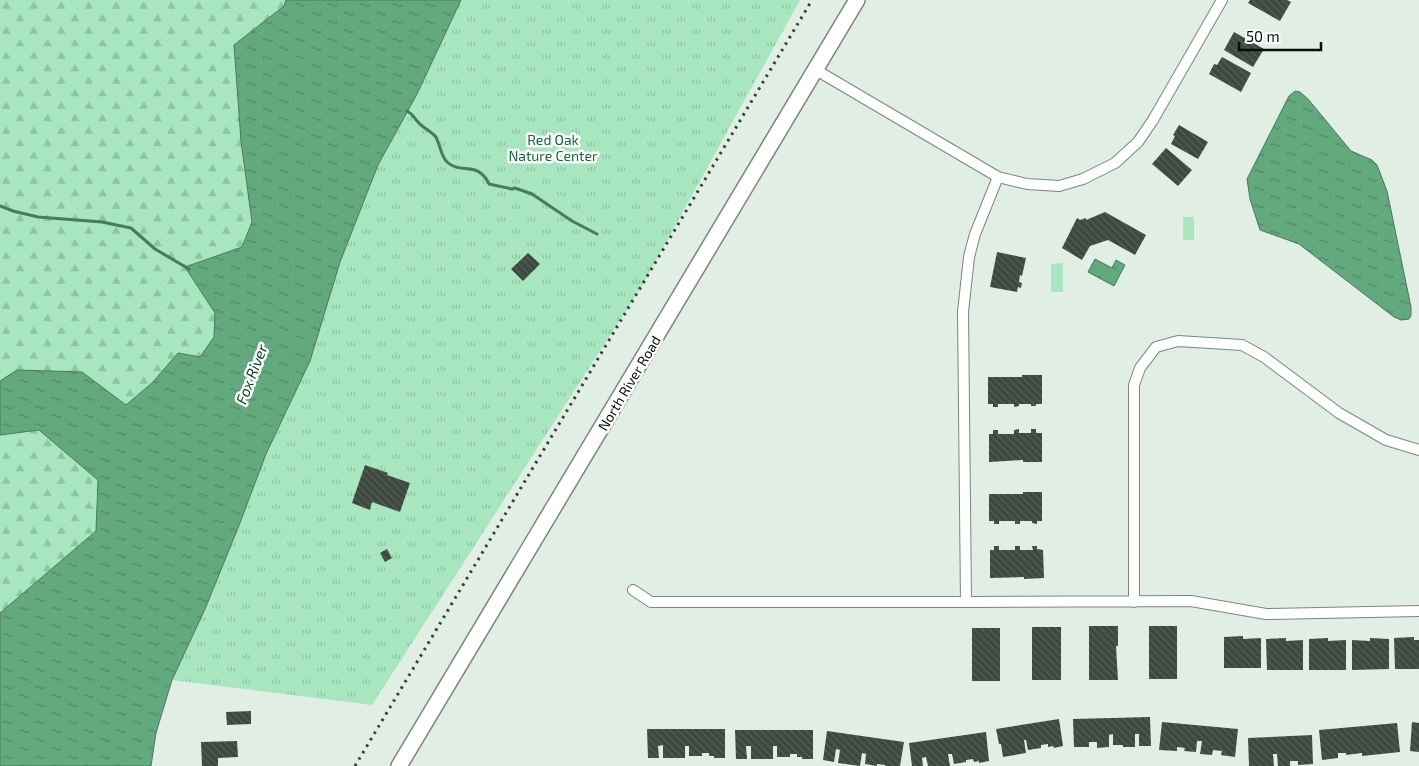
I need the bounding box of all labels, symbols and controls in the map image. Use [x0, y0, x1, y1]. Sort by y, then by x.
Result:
scale bar [1239, 20, 1322, 52]
text: 50 m [1246, 27, 1280, 45]
park label: Red Oak Nature Center [508, 131, 598, 164]
street label: North River Road [594, 332, 664, 434]
water label: Fox River [231, 341, 271, 406]

